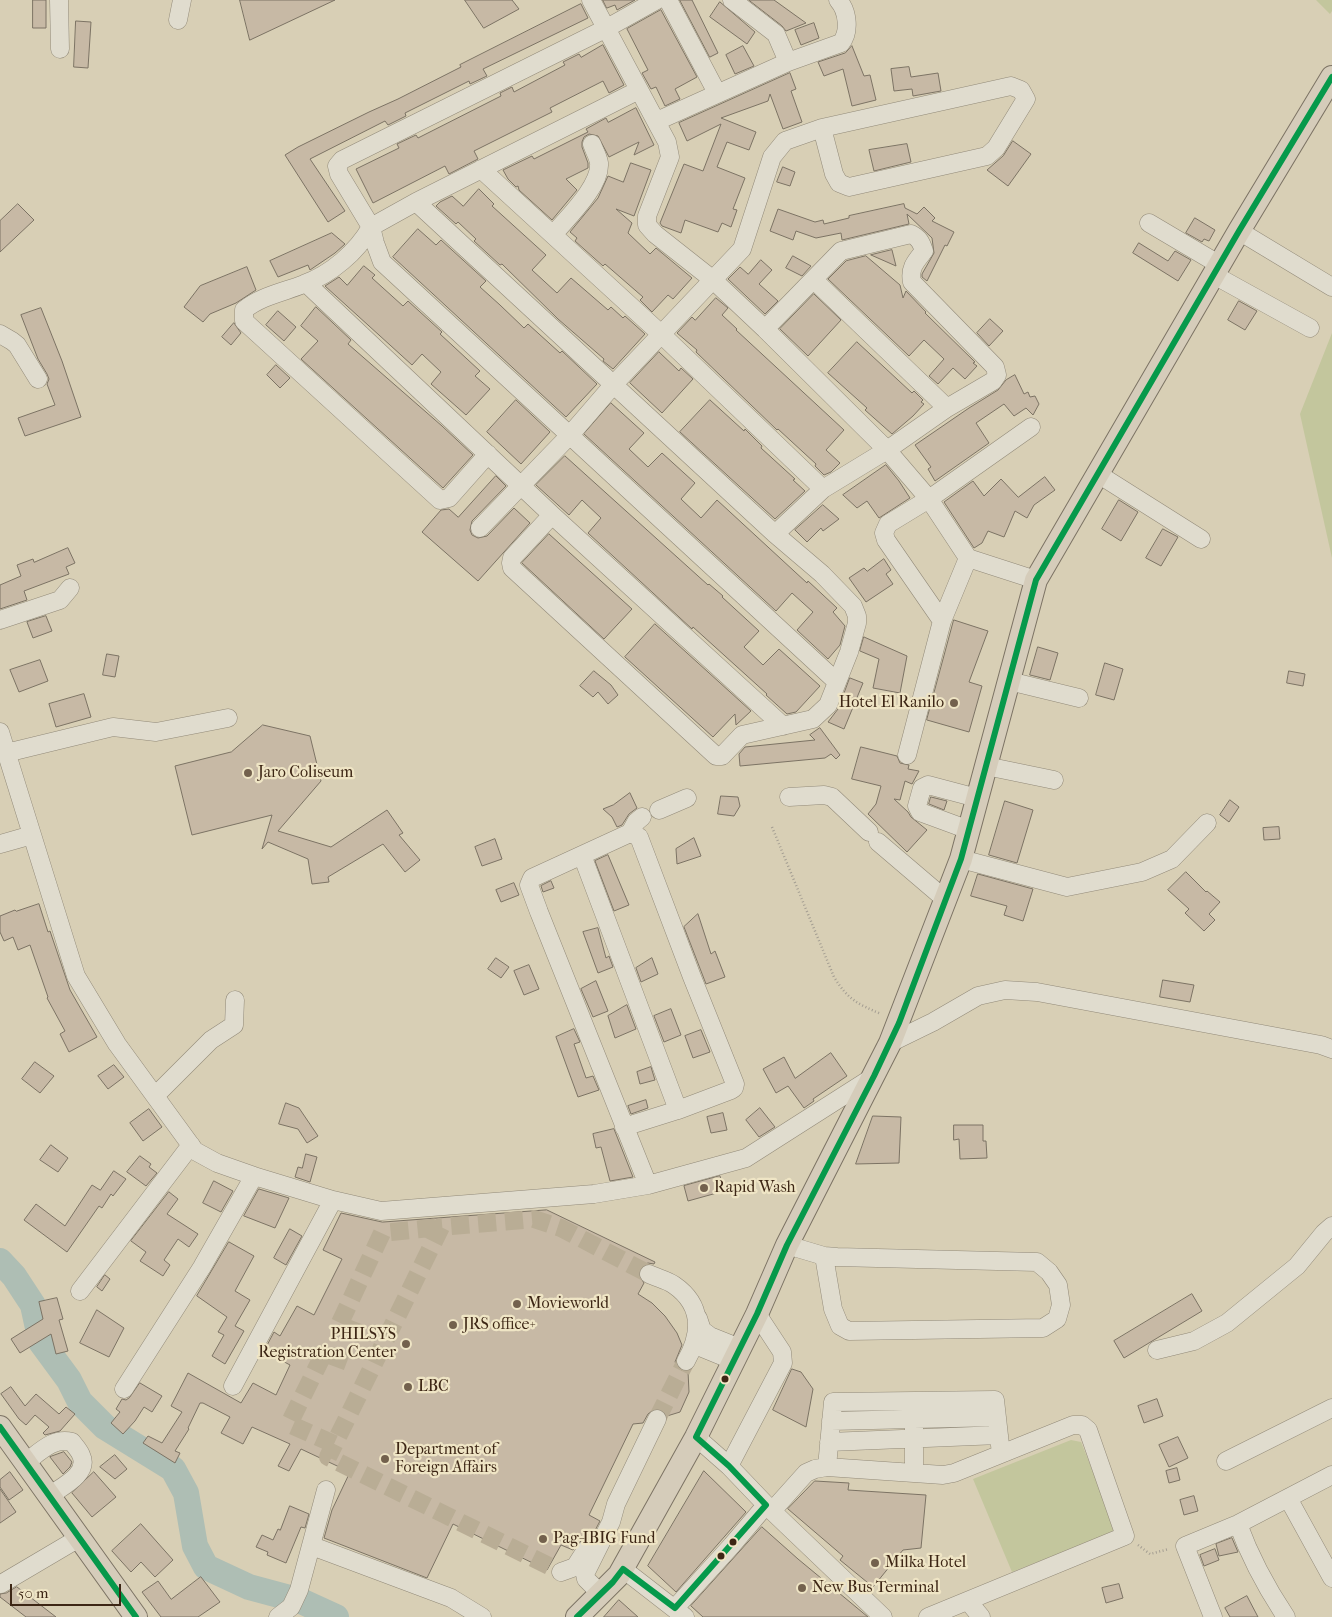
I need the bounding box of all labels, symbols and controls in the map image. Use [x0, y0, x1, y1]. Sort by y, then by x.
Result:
place label: Hotel El Ranilo [839, 693, 944, 713]
marker: Hotel El Ranilo [948, 697, 960, 709]
place label: Jaro Coliseum [258, 763, 353, 783]
marker: Jaro Coliseum [242, 767, 254, 779]
place label: Rapid Wash [714, 1178, 795, 1198]
marker: Rapid Wash [698, 1182, 710, 1194]
place label: Movieworld [527, 1294, 609, 1314]
marker: Movieworld [511, 1298, 523, 1310]
place label: JRS office+ [463, 1315, 536, 1335]
marker: JRS office+ [447, 1319, 459, 1331]
place label: PHILSYS Registration Center [258, 1325, 396, 1363]
marker: PHILSYS Registration Center [400, 1338, 412, 1350]
unlabelled marker [720, 1374, 730, 1384]
place label: LBC [418, 1377, 449, 1397]
marker: LBC [402, 1381, 414, 1393]
place label: Department of Foreign Affairs [395, 1440, 497, 1478]
marker: Department of Foreign Affairs [379, 1453, 391, 1465]
place label: Pag-IBIG Fund [553, 1529, 656, 1549]
marker: Pag-IBIG Fund [537, 1533, 549, 1545]
unlabelled marker [728, 1537, 738, 1547]
unlabelled marker [716, 1551, 726, 1561]
place label: Milka Hotel [885, 1553, 966, 1573]
marker: Milka Hotel [869, 1557, 881, 1569]
scale bar [12, 1574, 124, 1606]
place label: New Bus Terminal [812, 1578, 939, 1598]
marker: New Bus Terminal [796, 1582, 808, 1594]
text: 50 m [18, 1584, 48, 1602]

